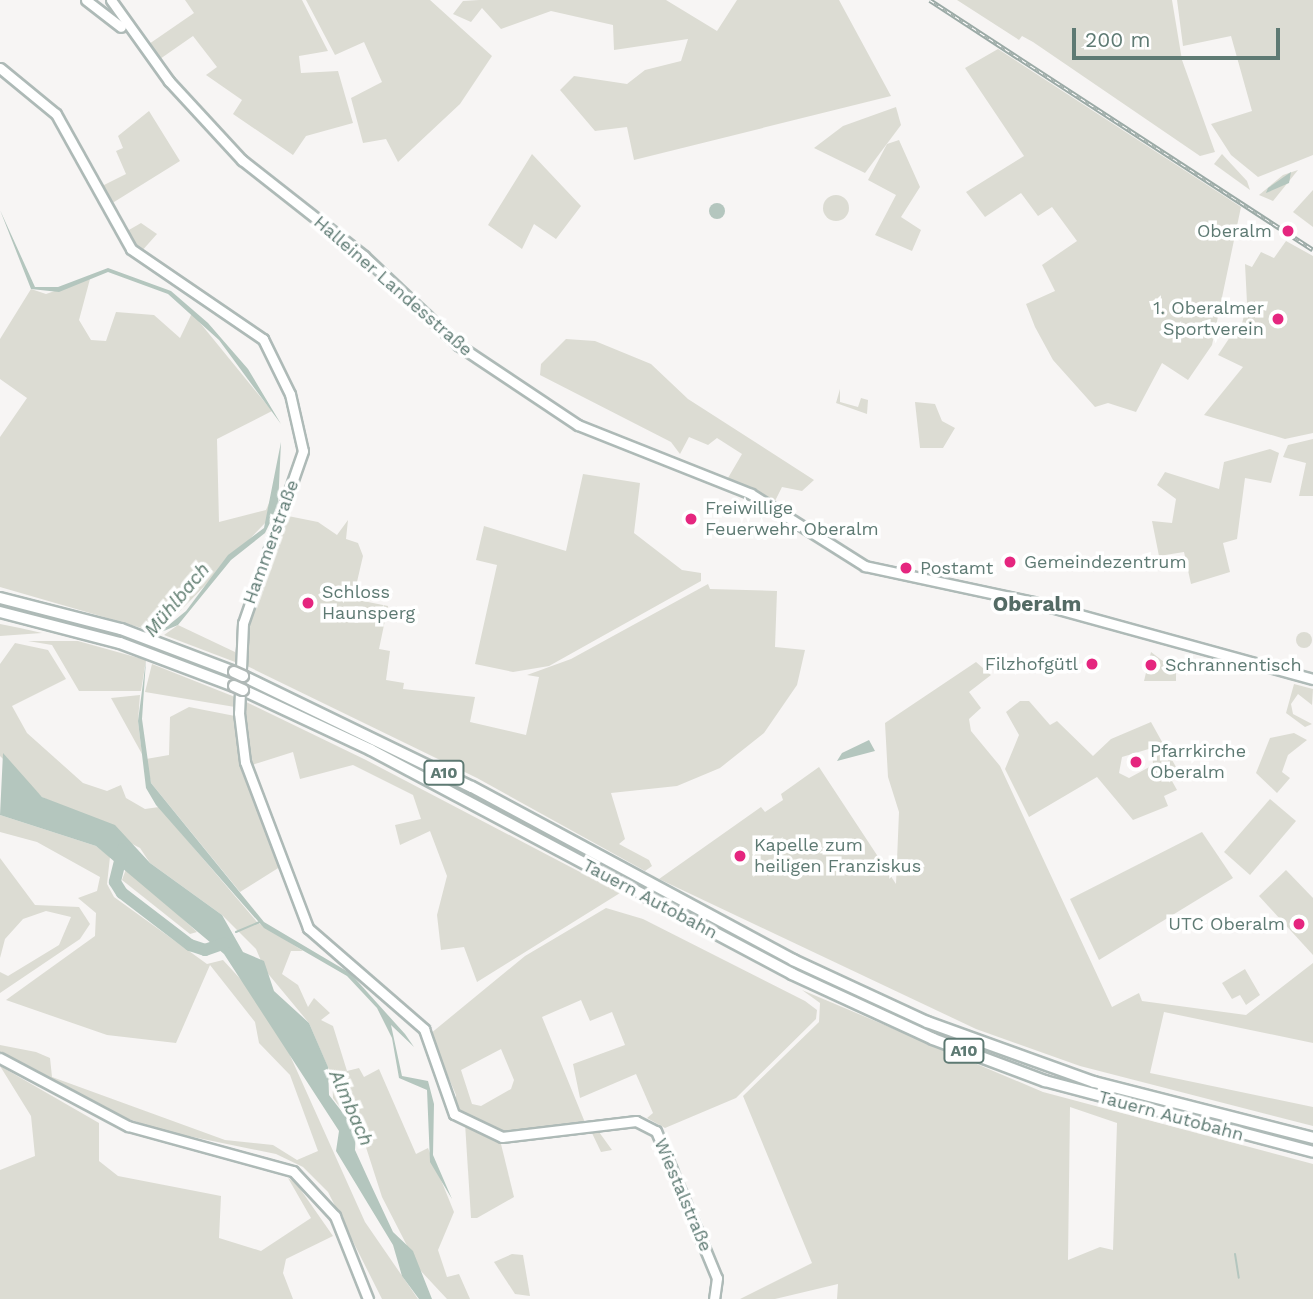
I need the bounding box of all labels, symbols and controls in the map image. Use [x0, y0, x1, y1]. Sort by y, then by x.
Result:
scale bar [1075, 14, 1283, 58]
text: 200 m [1085, 27, 1151, 52]
street label: Halleiner Landesstraße [309, 211, 477, 361]
place label: Oberalm [1197, 220, 1272, 242]
marker: Oberalm [1278, 221, 1298, 241]
place label: 1. Oberalmer Sportverein [1153, 298, 1264, 340]
marker: 1. Oberalmer Sportverein [1270, 311, 1286, 327]
street label: Hammerstraße [238, 477, 304, 607]
place label: Freiwillige Feuerwehr Oberalm [705, 498, 879, 540]
marker: Freiwillige Feuerwehr Oberalm [683, 511, 699, 527]
place label: Gemeindezentrum [1024, 551, 1187, 573]
marker: Gemeindezentrum [1002, 554, 1018, 570]
place label: Postamt [920, 557, 993, 579]
water label: Mühlbach [140, 558, 214, 642]
marker: Postamt [898, 560, 914, 576]
place label: Schloss Haunsperg [322, 582, 415, 624]
district label: Oberalm [993, 591, 1081, 617]
marker: Schloss Haunsperg [300, 595, 316, 611]
place label: Filzhofgütl [985, 653, 1078, 675]
place label: Schrannentisch [1165, 654, 1302, 676]
marker: Filzhofgütl [1084, 656, 1100, 672]
marker: Schrannentisch [1143, 657, 1159, 673]
place label: Pfarrkirche Oberalm [1150, 741, 1246, 784]
marker: Pfarrkirche Oberalm [1128, 754, 1144, 770]
road number: A10 [423, 760, 465, 786]
place label: Kapelle zum heiligen Franziskus [754, 835, 921, 878]
marker: Kapelle zum heiligen Franziskus [732, 848, 748, 864]
street label: Tauern Autobahn [579, 854, 721, 944]
place label: UTC Oberalm [1168, 913, 1285, 935]
marker: UTC Oberalm [1291, 916, 1307, 932]
road number: A10 [943, 1038, 985, 1064]
water label: Almbach [324, 1066, 378, 1150]
street label: Tauern Autobahn [1096, 1086, 1246, 1146]
street label: Wiestalstraße [649, 1135, 717, 1255]

